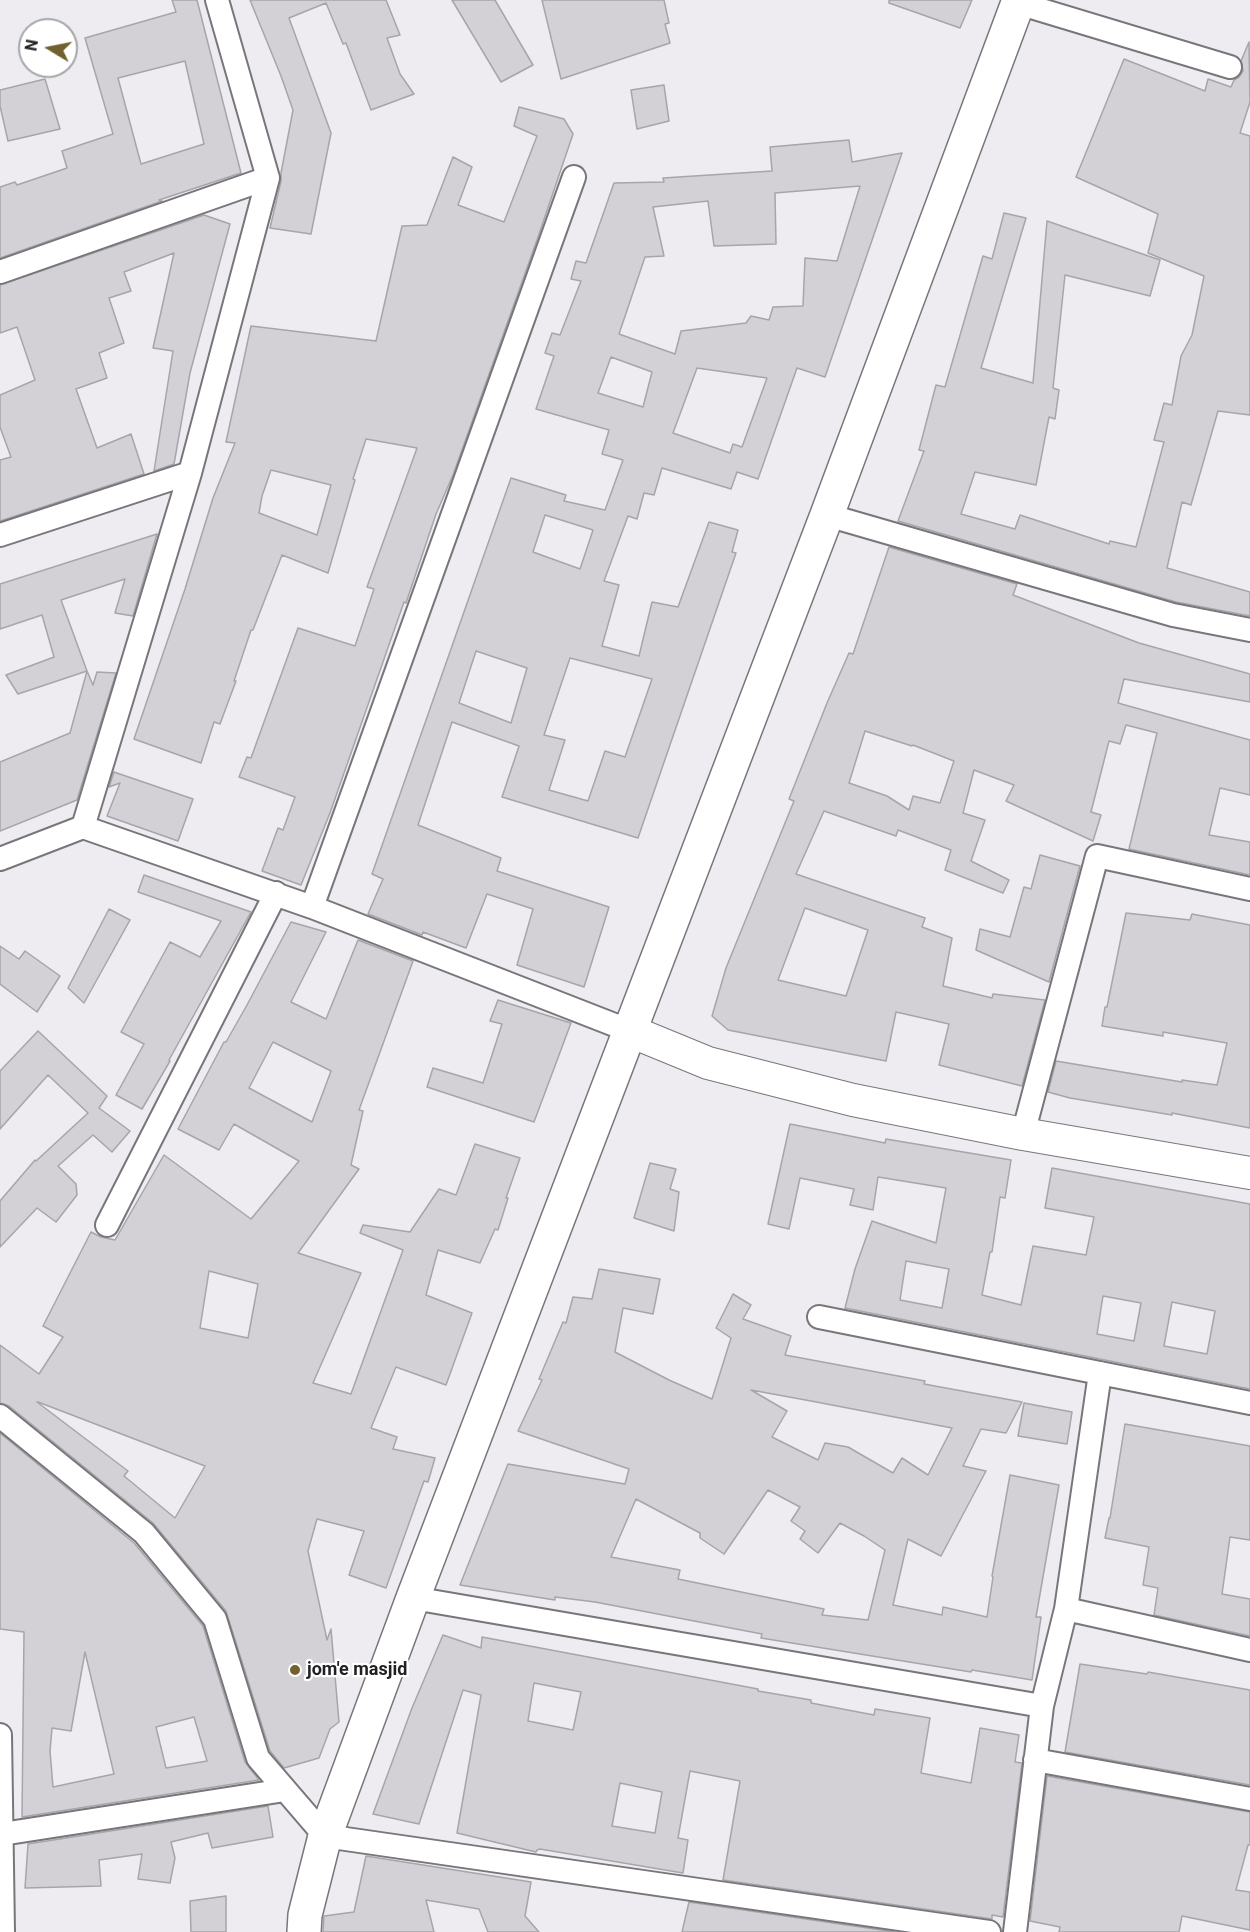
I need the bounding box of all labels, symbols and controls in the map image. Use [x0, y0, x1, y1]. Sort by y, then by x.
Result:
north arrow [18, 18, 78, 78]
text: N [21, 38, 42, 52]
place label: jom'e masjid [307, 1659, 407, 1681]
marker: jom'e masjid [288, 1663, 302, 1677]

